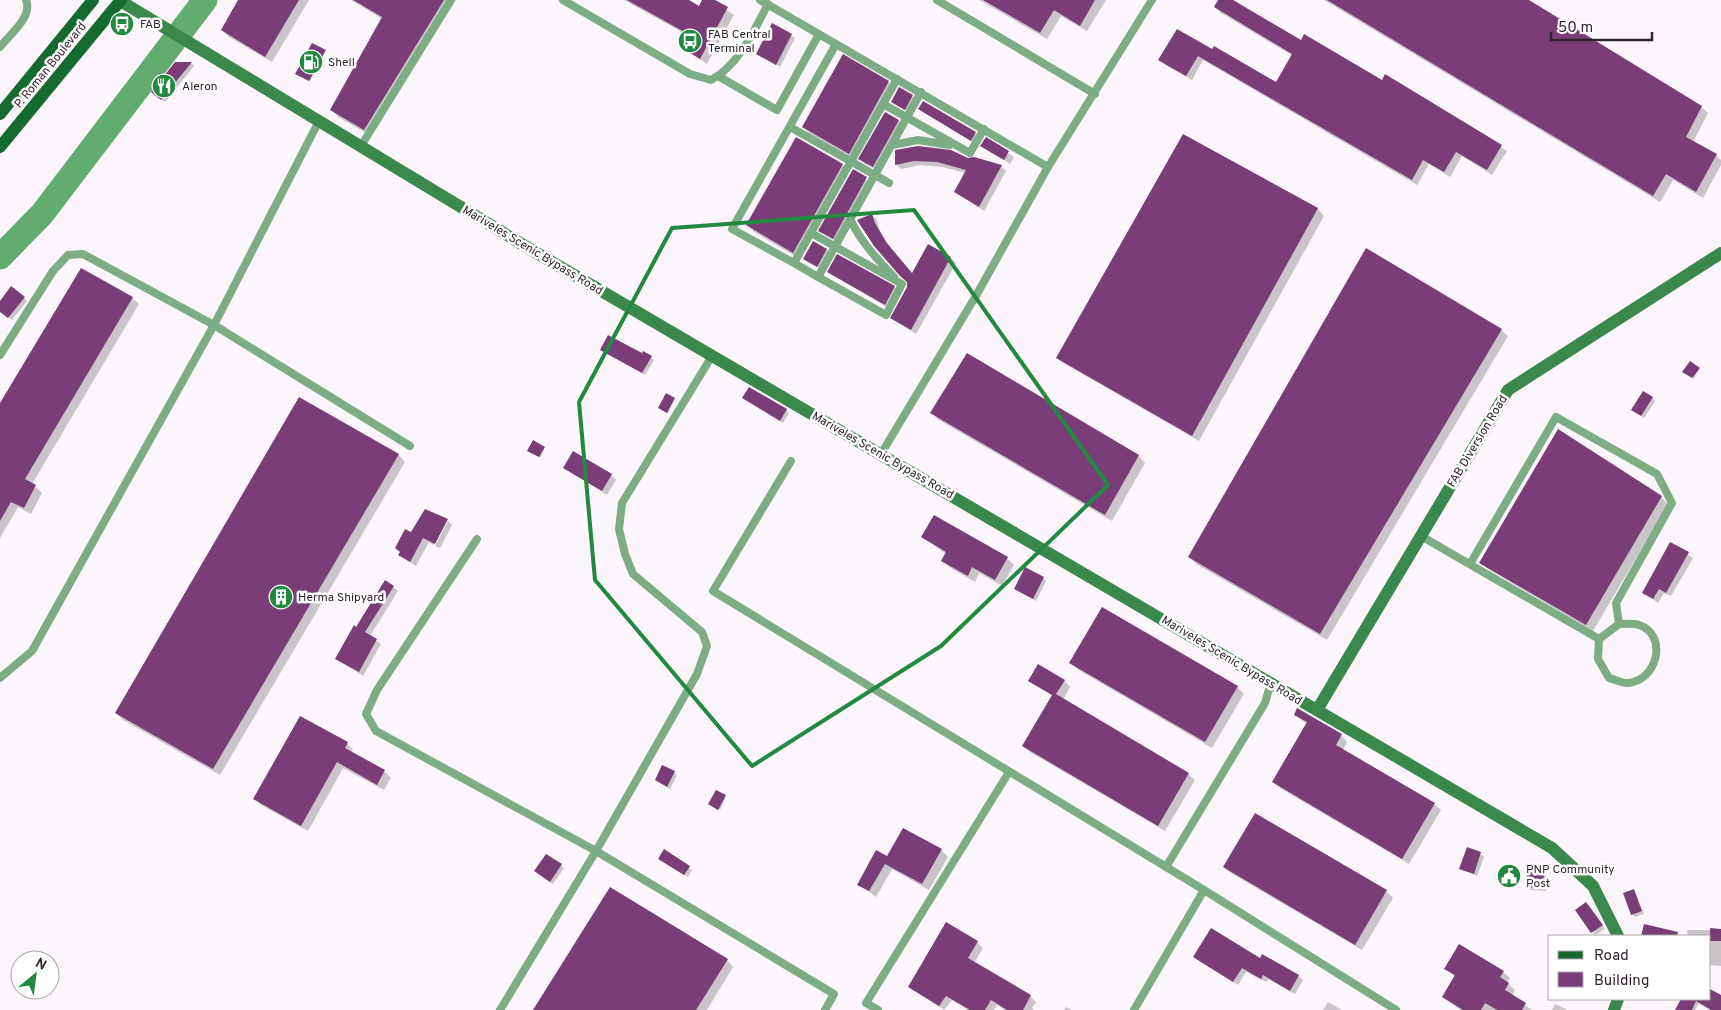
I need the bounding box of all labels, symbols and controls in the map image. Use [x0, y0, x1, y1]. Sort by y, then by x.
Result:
scale bar [1551, 10, 1652, 42]
bus stop icon: FAB [109, 11, 135, 37]
place label: FAB [140, 17, 161, 33]
street label: P. Roman Boulevard [11, 19, 90, 112]
text: 50 m [1558, 19, 1593, 38]
place label: FAB Central Terminal [708, 27, 771, 57]
bus stop icon: FAB Central Terminal [677, 28, 703, 54]
fuel station icon: Shell [298, 49, 324, 75]
place label: Shell [328, 55, 355, 71]
restaurant icon: Aleron [151, 73, 177, 99]
place label: Aleron [182, 79, 218, 95]
street label: Mariveles Scenic Bypass Road [459, 202, 606, 299]
street label: FAB Diversion Road [1444, 392, 1512, 491]
street label: Mariveles Scenic Bypass Road [809, 409, 956, 503]
building icon: Herma Shipyard [268, 584, 294, 610]
place label: Herma Shipyard [298, 590, 384, 606]
street label: Mariveles Scenic Bypass Road [1158, 612, 1305, 709]
place label: PNP Community Post [1526, 862, 1615, 892]
public building icon: PNP Community Post [1496, 863, 1522, 889]
legend [1548, 935, 1711, 1000]
text: Road [1594, 947, 1629, 966]
north arrow [10, 950, 60, 1000]
text: N [32, 955, 49, 975]
text: Building [1594, 972, 1649, 991]

